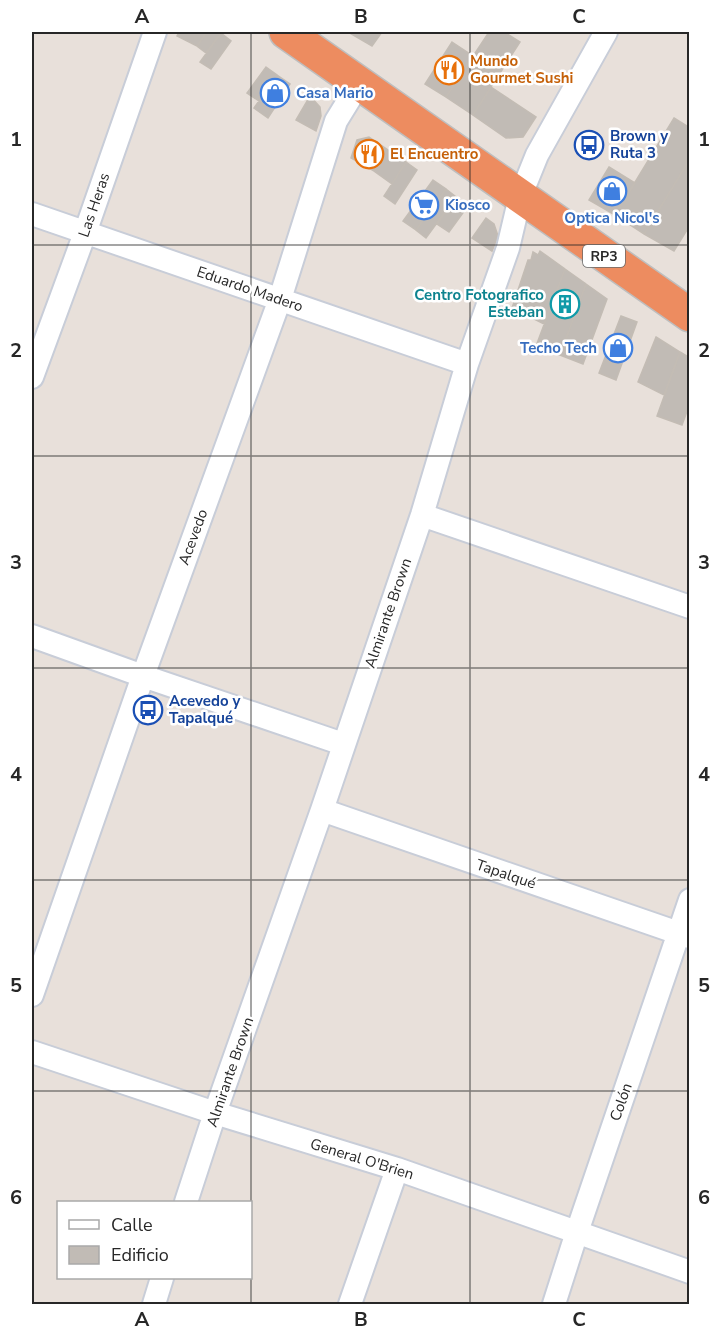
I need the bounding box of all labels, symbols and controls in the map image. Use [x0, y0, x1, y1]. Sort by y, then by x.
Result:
text: A [135, 3, 150, 30]
text: B [354, 3, 368, 30]
text: C [572, 3, 586, 30]
place label: Mundo Gourmet Sushi [470, 51, 573, 88]
restaurant icon: Mundo Gourmet Sushi [433, 54, 465, 86]
shop icon: Casa Mario [259, 77, 291, 109]
place label: Casa Mario [296, 83, 374, 103]
text: 1 [10, 126, 22, 153]
place label: Brown y Ruta 3 [610, 126, 668, 163]
text: 1 [698, 126, 710, 153]
bus stop icon: Brown y Ruta 3 [573, 129, 605, 161]
restaurant icon: El Encuentro [353, 138, 385, 170]
place label: El Encuentro [390, 144, 479, 164]
street label: Las Heras [74, 170, 114, 240]
shop icon: Optica Nicol's [596, 175, 628, 207]
supermarket icon: Kiosco [408, 189, 440, 221]
place label: Kiosco [445, 195, 491, 215]
place label: Optica Nicol's [564, 208, 660, 228]
road number: RP3 [583, 245, 625, 267]
street label: Eduardo Madero [194, 261, 306, 317]
place label: Centro Fotografico Esteban [414, 285, 544, 322]
building icon: Centro Fotografico Esteban [549, 288, 581, 320]
shop icon: Techo Tech [602, 332, 634, 364]
text: 2 [10, 337, 22, 364]
text: 2 [698, 337, 710, 364]
place label: Techo Tech [520, 338, 597, 358]
street label: Acevedo [174, 506, 212, 568]
text: 3 [10, 549, 22, 576]
text: 3 [698, 549, 710, 576]
street label: Almirante Brown [360, 555, 416, 671]
place label: Acevedo y Tapalqué [169, 691, 241, 728]
bus stop icon: Acevedo y Tapalqué [132, 694, 164, 726]
text: 4 [10, 761, 22, 788]
text: 4 [698, 761, 710, 788]
street label: Tapalqué [473, 854, 539, 894]
text: 5 [10, 972, 22, 999]
text: 5 [698, 972, 710, 999]
street label: Almirante Brown [202, 1014, 258, 1130]
street label: Colón [605, 1080, 637, 1124]
street label: General O'Brien [308, 1134, 416, 1184]
text: 6 [10, 1184, 22, 1211]
text: 6 [698, 1184, 710, 1211]
legend [57, 1201, 252, 1279]
text: Calle [111, 1213, 153, 1237]
text: Edificio [111, 1243, 169, 1267]
text: A [135, 1306, 150, 1333]
text: B [354, 1306, 368, 1333]
text: C [572, 1306, 586, 1333]

